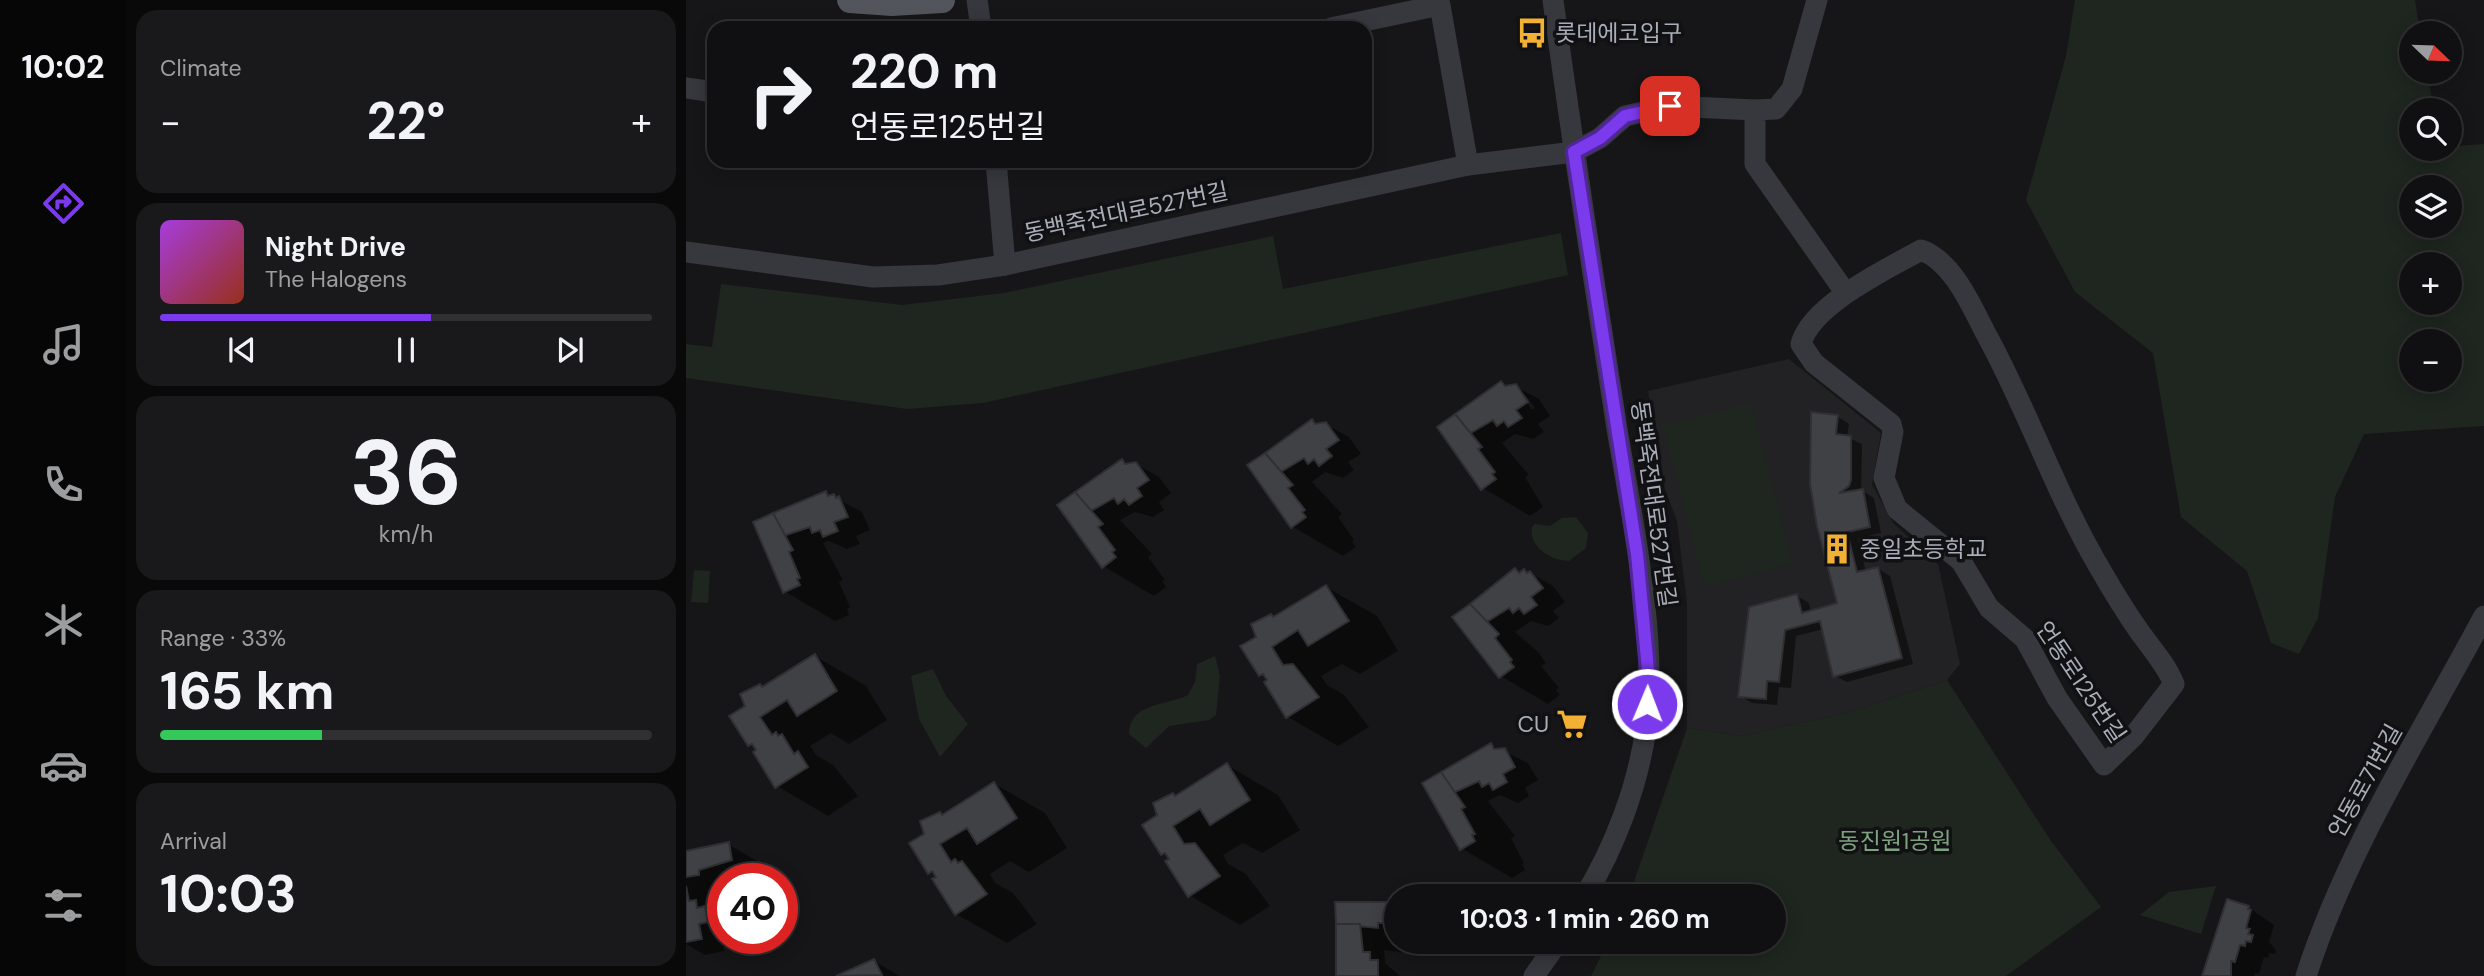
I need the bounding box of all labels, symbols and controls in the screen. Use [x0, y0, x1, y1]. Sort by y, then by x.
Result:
bus stop icon: 롯데에코입구 [1515, 16, 1549, 50]
place label: 롯데에코입구 [1555, 18, 1682, 48]
north arrow [2399, 21, 2462, 84]
map controls [2399, 21, 2462, 392]
text: 220 m [850, 39, 998, 103]
text: 10:02 [21, 46, 105, 88]
icon: right [735, 49, 826, 140]
text: Climate [160, 53, 242, 83]
pin [1640, 76, 1700, 136]
text: 22° [367, 87, 445, 155]
icon: arrive [1651, 87, 1689, 125]
text: − [160, 97, 181, 147]
text: + [631, 97, 652, 147]
button: search [2399, 98, 2462, 161]
text: 언동로125번길 [850, 106, 1045, 148]
button: layers [2399, 175, 2462, 238]
street label: 동백죽전대로527번길 [1021, 176, 1231, 248]
icon: directions [39, 179, 88, 228]
text: Night Drive [265, 230, 406, 264]
button: + [2399, 252, 2462, 315]
text: The Halogens [265, 264, 407, 294]
icon: music [39, 320, 88, 369]
button: − [2399, 329, 2462, 392]
icon: previous [223, 331, 261, 369]
icon: pause [387, 331, 425, 369]
icon: next [551, 331, 589, 369]
street label: 동백죽전대로527번길 [1625, 399, 1683, 609]
text: 36 [350, 414, 462, 532]
icon: phone [39, 460, 88, 509]
text: km/h [379, 519, 433, 549]
building icon: 중일초등학교 [1820, 532, 1854, 566]
place label: 중일초등학교 [1860, 534, 1987, 564]
icon: climate [39, 600, 88, 649]
street label: 언동로125번길 [2029, 615, 2133, 749]
text: Range · 33% [160, 623, 286, 653]
text: 165 km [160, 657, 334, 725]
position arrow [1610, 667, 1684, 741]
supermarket icon: CU [1555, 707, 1589, 741]
place label: CU [1517, 709, 1549, 739]
street label: 언동로71번길 [2321, 719, 2409, 843]
icon: car [39, 741, 88, 790]
text: Arrival [160, 826, 227, 856]
park label: 동진원1공원 [1839, 826, 1951, 856]
text: 10:03 [160, 860, 297, 928]
speed limit sign: 40 [707, 863, 798, 954]
icon: filters [39, 881, 88, 930]
text: 10:03 · 1 min · 260 m [1460, 902, 1710, 936]

